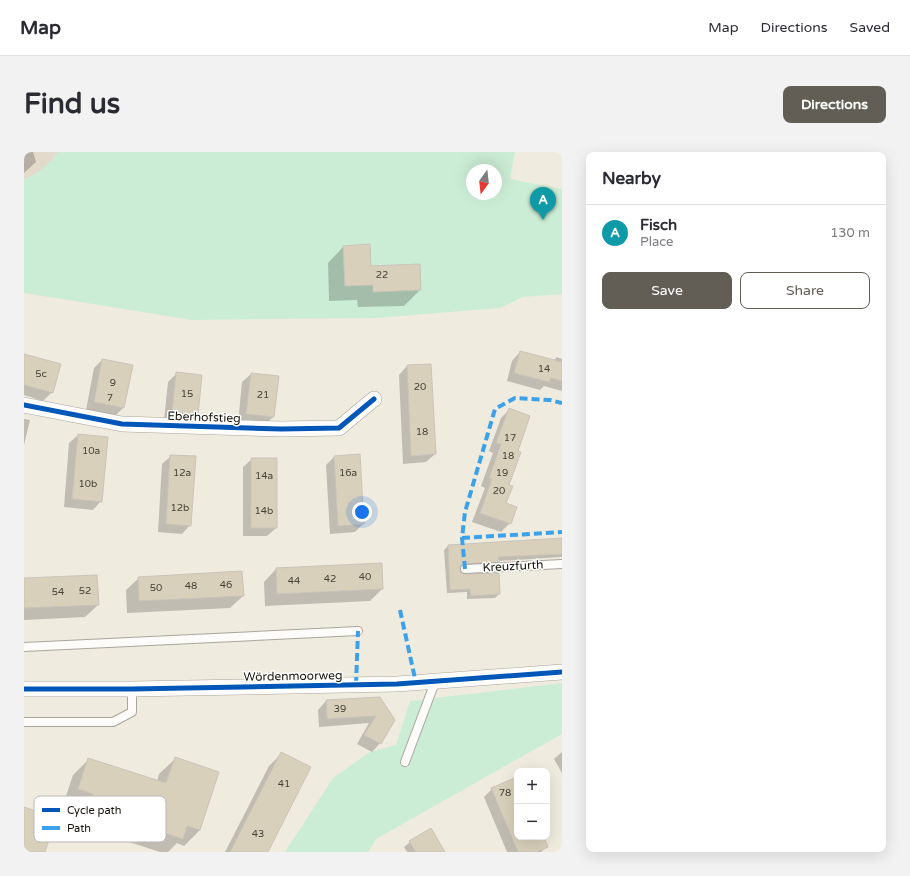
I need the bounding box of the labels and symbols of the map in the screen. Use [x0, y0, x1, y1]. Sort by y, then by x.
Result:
north arrow [466, 164, 502, 200]
pin: A [530, 187, 556, 220]
house number: 22 [376, 269, 388, 281]
house number: 14 [538, 363, 550, 375]
house number: 5c [35, 368, 47, 380]
house number: 9 [110, 377, 116, 389]
house number: 20 [414, 381, 426, 393]
house number: 15 [181, 388, 193, 400]
house number: 21 [257, 389, 269, 401]
house number: 7 [107, 392, 113, 404]
street label: Eberhofstieg [167, 409, 241, 425]
house number: 18 [416, 426, 428, 438]
house number: 17 [504, 432, 516, 444]
house number: 10a [82, 445, 100, 457]
house number: 18 [502, 450, 514, 462]
house number: 12a [173, 467, 191, 479]
house number: 16a [339, 467, 357, 479]
house number: 19 [496, 467, 508, 479]
house number: 14a [255, 470, 273, 482]
house number: 10b [79, 478, 97, 490]
house number: 20 [493, 485, 505, 497]
house number: 12b [171, 502, 189, 514]
your location [352, 502, 372, 522]
house number: 14b [255, 505, 273, 517]
street label: Kreuzfurth [482, 557, 544, 575]
house number: 40 [359, 571, 371, 583]
house number: 42 [324, 573, 336, 585]
house number: 44 [288, 575, 300, 587]
house number: 46 [220, 579, 232, 591]
house number: 48 [185, 580, 197, 592]
house number: 50 [150, 582, 162, 594]
house number: 52 [79, 585, 91, 597]
house number: 54 [52, 586, 64, 598]
street label: Wördenmoorweg [243, 668, 343, 684]
house number: 39 [334, 703, 346, 715]
house number: 41 [278, 778, 290, 790]
house number: 78 [499, 787, 511, 799]
legend [34, 796, 166, 842]
text: Cycle path [67, 804, 122, 817]
text: Path [67, 822, 91, 835]
house number: 43 [252, 828, 264, 840]

